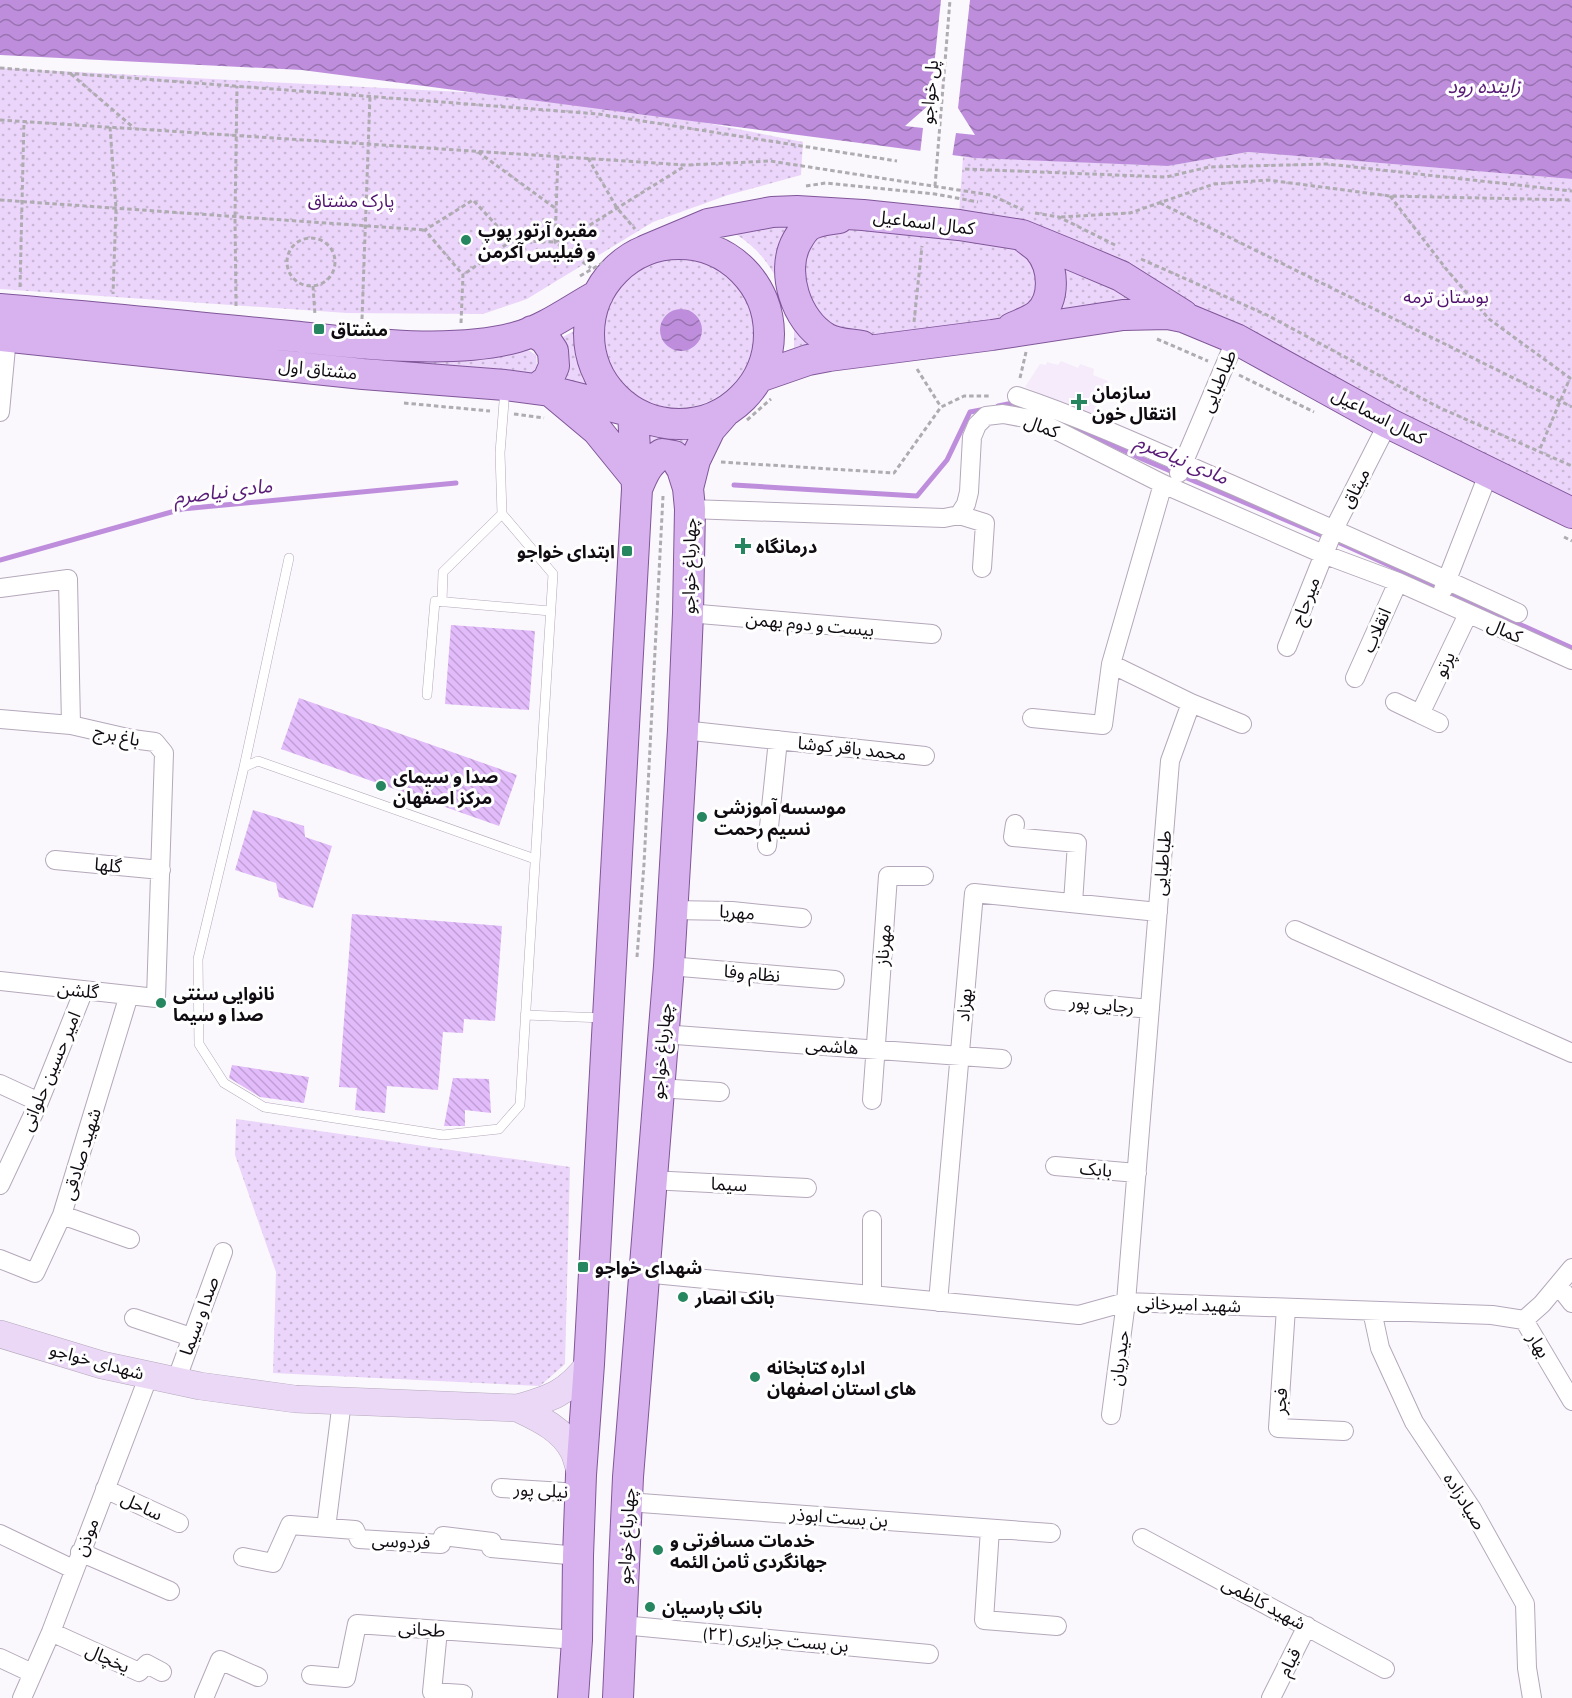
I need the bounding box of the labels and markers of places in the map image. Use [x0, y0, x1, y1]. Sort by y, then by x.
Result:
place label: مقبره آرتور پوپ و فیلیس آکرمن [478, 219, 597, 263]
marker: مقبره آرتور پوپ و فیلیس آکرمن [459, 233, 473, 247]
place label: مشتاق [331, 318, 388, 341]
marker: مشتاق [312, 322, 326, 336]
place label: سازمان انتقال خون [1092, 381, 1176, 425]
marker: سازمان انتقال خون [1070, 393, 1088, 411]
place label: درمانگاه [756, 535, 817, 558]
marker: درمانگاه [734, 537, 752, 555]
place label: ابتدای خواجو [517, 540, 615, 563]
marker: ابتدای خواجو [620, 544, 634, 558]
place label: صدا و سیمای مرکز اصفهان [393, 765, 498, 809]
marker: صدا و سیمای مرکز اصفهان [374, 779, 388, 793]
place label: موسسه آموزشی نسیم رحمت [714, 796, 846, 842]
marker: موسسه آموزشی نسیم رحمت [695, 810, 709, 824]
place label: نانوایی سنتی صدا و سیما [173, 982, 275, 1026]
marker: نانوایی سنتی صدا و سیما [154, 996, 168, 1010]
place label: شهدای خواجو [595, 1256, 702, 1279]
marker: شهدای خواجو [576, 1260, 590, 1274]
place label: بانک انصار [694, 1286, 775, 1309]
marker: بانک انصار [676, 1290, 690, 1304]
place label: اداره کتابخانه های استان اصفهان [767, 1356, 916, 1400]
marker: اداره کتابخانه های استان اصفهان [748, 1370, 762, 1384]
place label: خدمات مسافرتی و جهانگردی ثامن الئمه [670, 1529, 827, 1573]
marker: خدمات مسافرتی و جهانگردی ثامن الئمه [651, 1543, 665, 1557]
place label: بانک پارسیان [662, 1596, 763, 1619]
marker: بانک پارسیان [643, 1600, 657, 1614]

